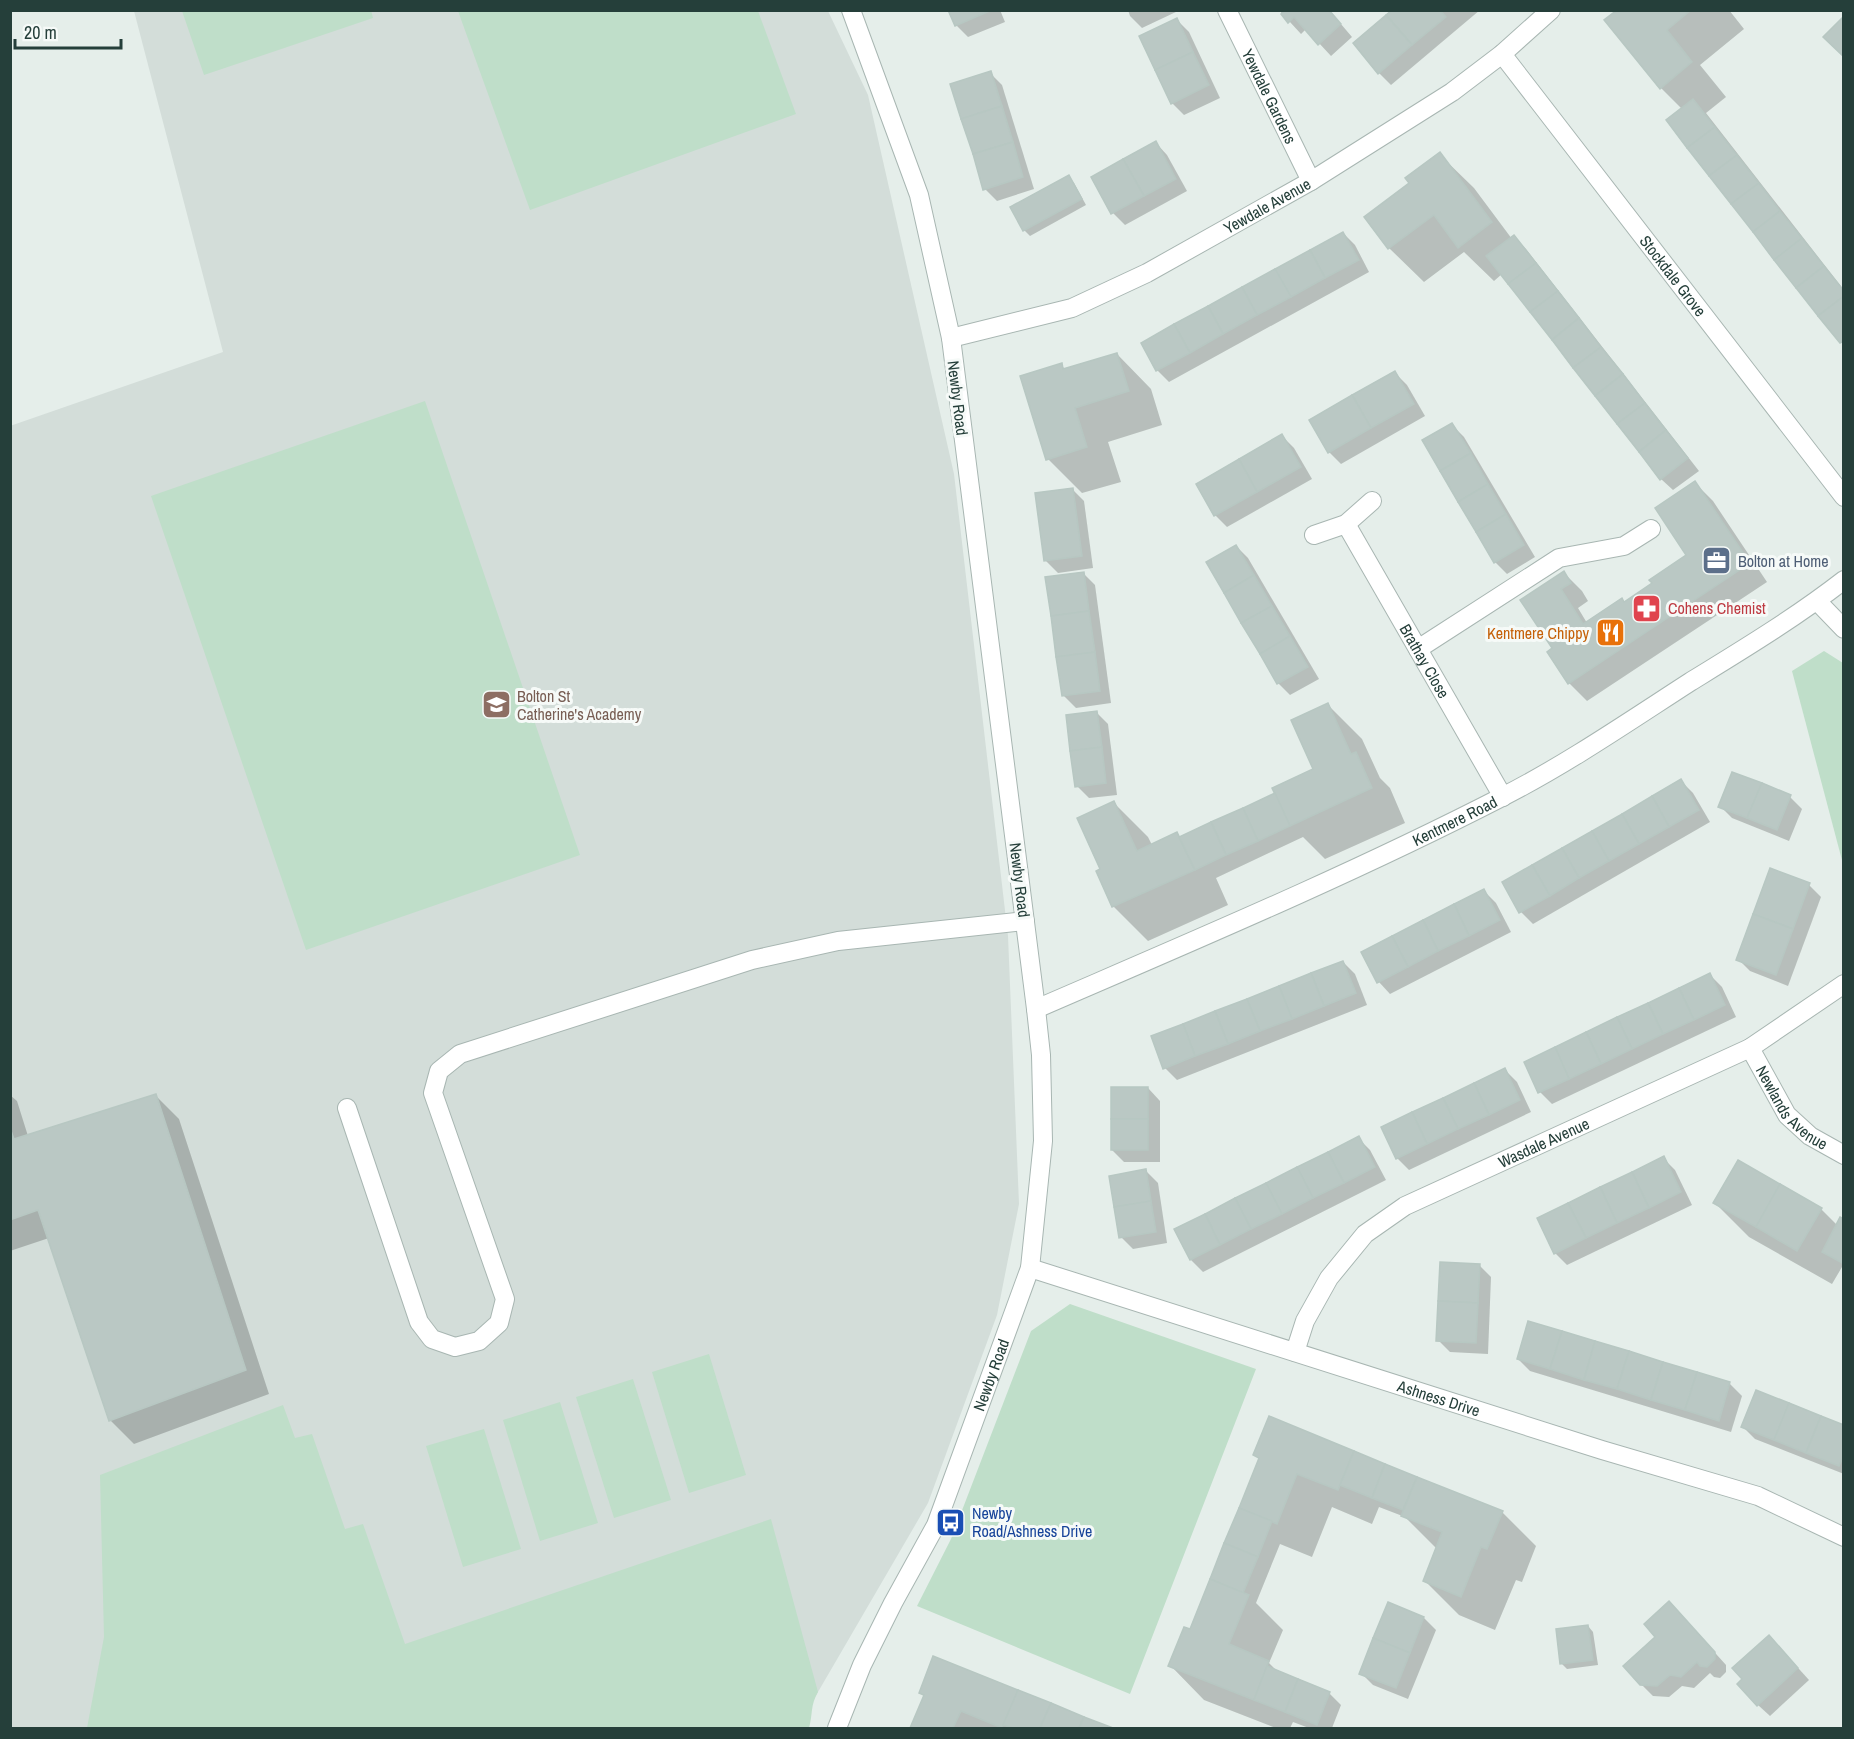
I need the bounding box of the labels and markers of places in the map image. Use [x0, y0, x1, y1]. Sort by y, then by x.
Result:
office icon: Bolton at Home [1701, 545, 1733, 577]
place label: Bolton at Home [1738, 550, 1828, 572]
pharmacy icon: Cohens Chemist [1631, 592, 1663, 624]
place label: Cohens Chemist [1668, 597, 1766, 619]
restaurant icon: Kentmere Chippy [1594, 617, 1626, 649]
place label: Kentmere Chippy [1487, 622, 1589, 644]
place label: Bolton St Catherine's Academy [517, 685, 642, 725]
school or university icon: Bolton St Catherine's Academy [480, 689, 512, 721]
place label: Newby Road/Ashness Drive [972, 1502, 1092, 1542]
bus stop icon: Newby Road/Ashness Drive [935, 1506, 967, 1538]

